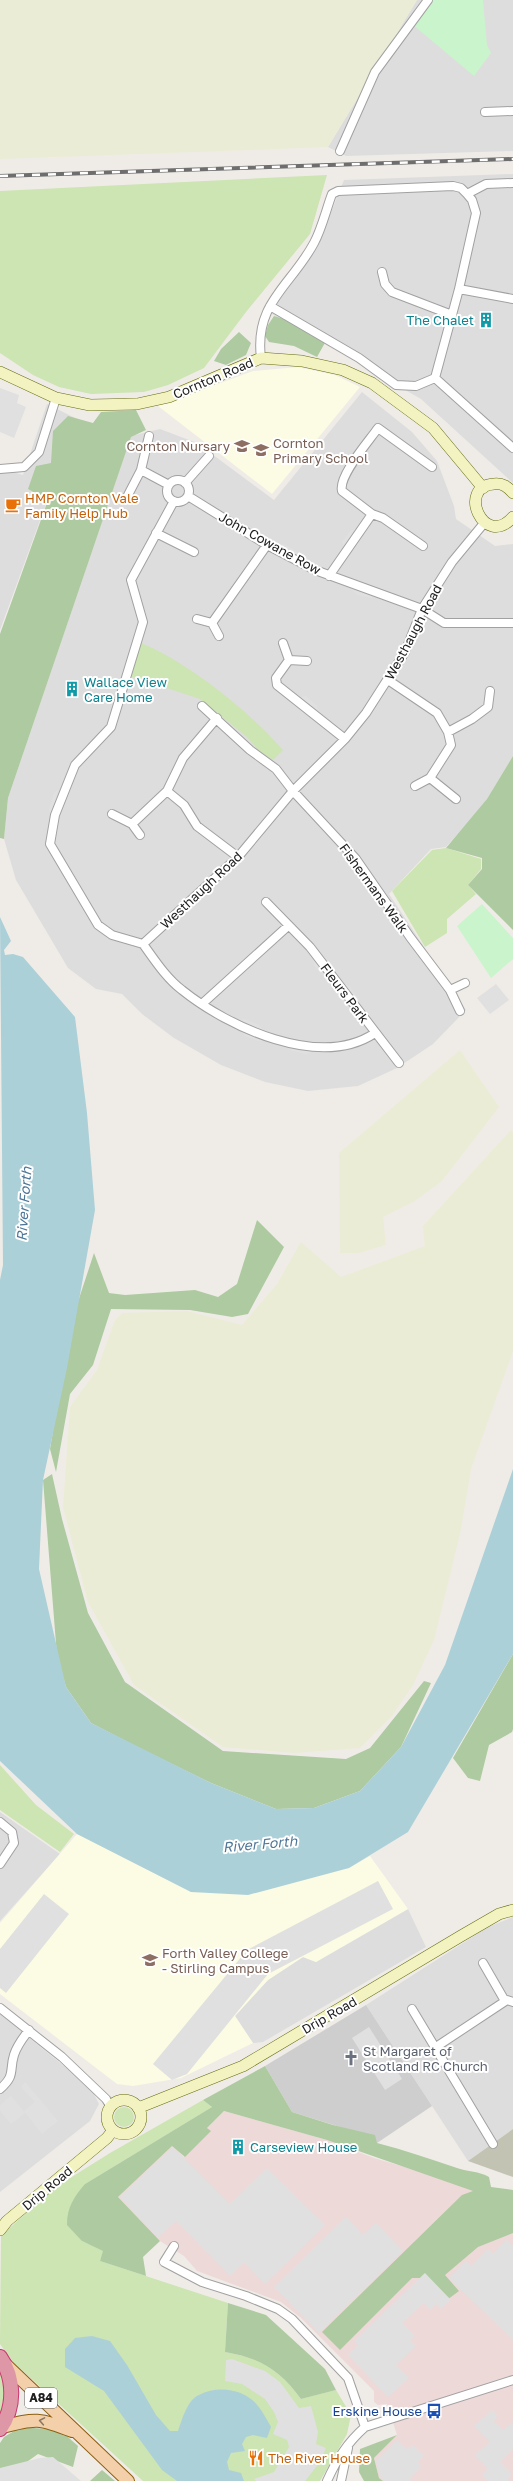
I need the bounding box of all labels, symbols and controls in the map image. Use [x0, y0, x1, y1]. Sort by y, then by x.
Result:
building icon: The Chalet [477, 311, 495, 329]
place label: The Chalet [406, 312, 474, 328]
street label: Cornton Road [170, 354, 256, 402]
place label: Cornton Primary School [273, 435, 368, 466]
school or university icon: Cornton Nursary [233, 437, 251, 455]
place label: Cornton Nursary [126, 438, 231, 454]
school or university icon: Cornton Primary School [252, 441, 270, 459]
place label: HMP Cornton Vale Family Help Hub [25, 490, 139, 521]
cafe icon: HMP Cornton Vale Family Help Hub [4, 496, 22, 514]
street label: John Cowane Row [216, 508, 324, 578]
street label: Westhaugh Road [381, 581, 445, 683]
place label: Wallace View Care Home [84, 674, 167, 705]
building icon: Wallace View Care Home [63, 680, 81, 698]
street label: Fishermans Walk [336, 840, 412, 936]
street label: Westhaugh Road [157, 848, 245, 932]
street label: Fleurs Park [317, 960, 373, 1026]
water label: River Forth [12, 1165, 35, 1242]
water label: River Forth [222, 1832, 299, 1855]
place label: Forth Valley College - Stirling Campus [162, 1945, 288, 1976]
school or university icon: Forth Valley College - Stirling Campus [141, 1951, 159, 1969]
street label: Drip Road [299, 1993, 359, 2037]
place label: St Margaret of Scotland RC Church [363, 2043, 488, 2074]
church icon: St Margaret of Scotland RC Church [342, 2049, 360, 2067]
building icon: Carseview House [229, 2138, 247, 2156]
place label: Carseview House [250, 2139, 357, 2155]
street label: Drip Road [19, 2162, 75, 2214]
road number: A84 [25, 2388, 57, 2408]
bus stop icon: Erskine House [425, 2402, 443, 2420]
place label: Erskine House [333, 2403, 422, 2419]
one-way arrow [39, 2417, 45, 2426]
restaurant icon: The River House [247, 2449, 265, 2467]
place label: The River House [268, 2450, 370, 2466]

